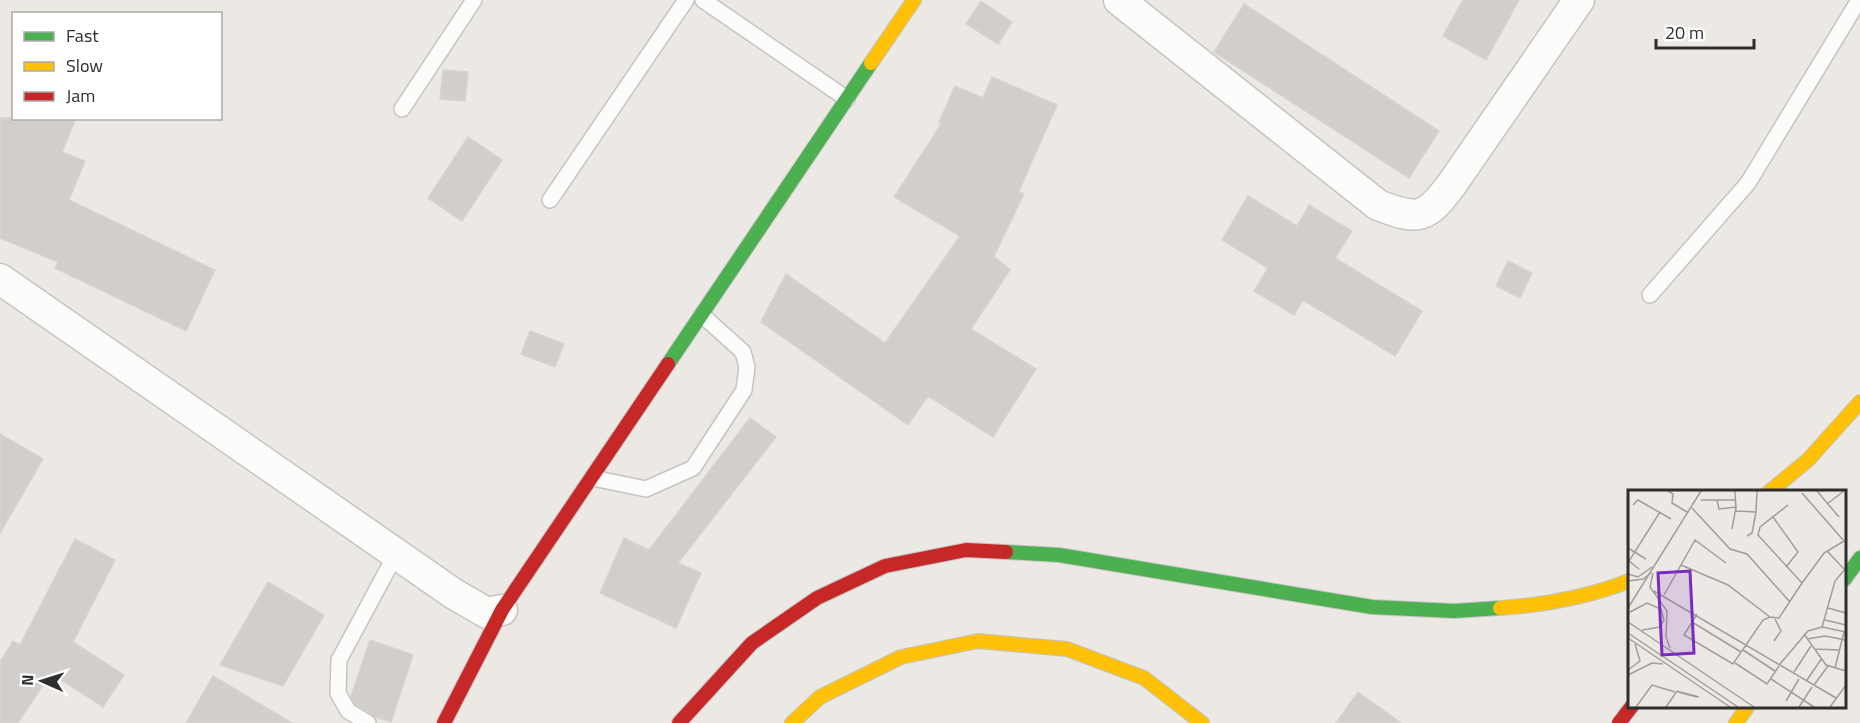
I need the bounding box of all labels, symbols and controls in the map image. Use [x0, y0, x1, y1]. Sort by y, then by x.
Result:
legend [12, 12, 222, 120]
scale bar [1656, 12, 1754, 50]
text: 20 m [1665, 19, 1704, 46]
text: Fast [66, 22, 99, 49]
text: Slow [66, 52, 103, 79]
text: Jam [66, 82, 95, 109]
inset map [1628, 490, 1845, 708]
north arrow [12, 651, 72, 711]
text: N [15, 674, 39, 686]

